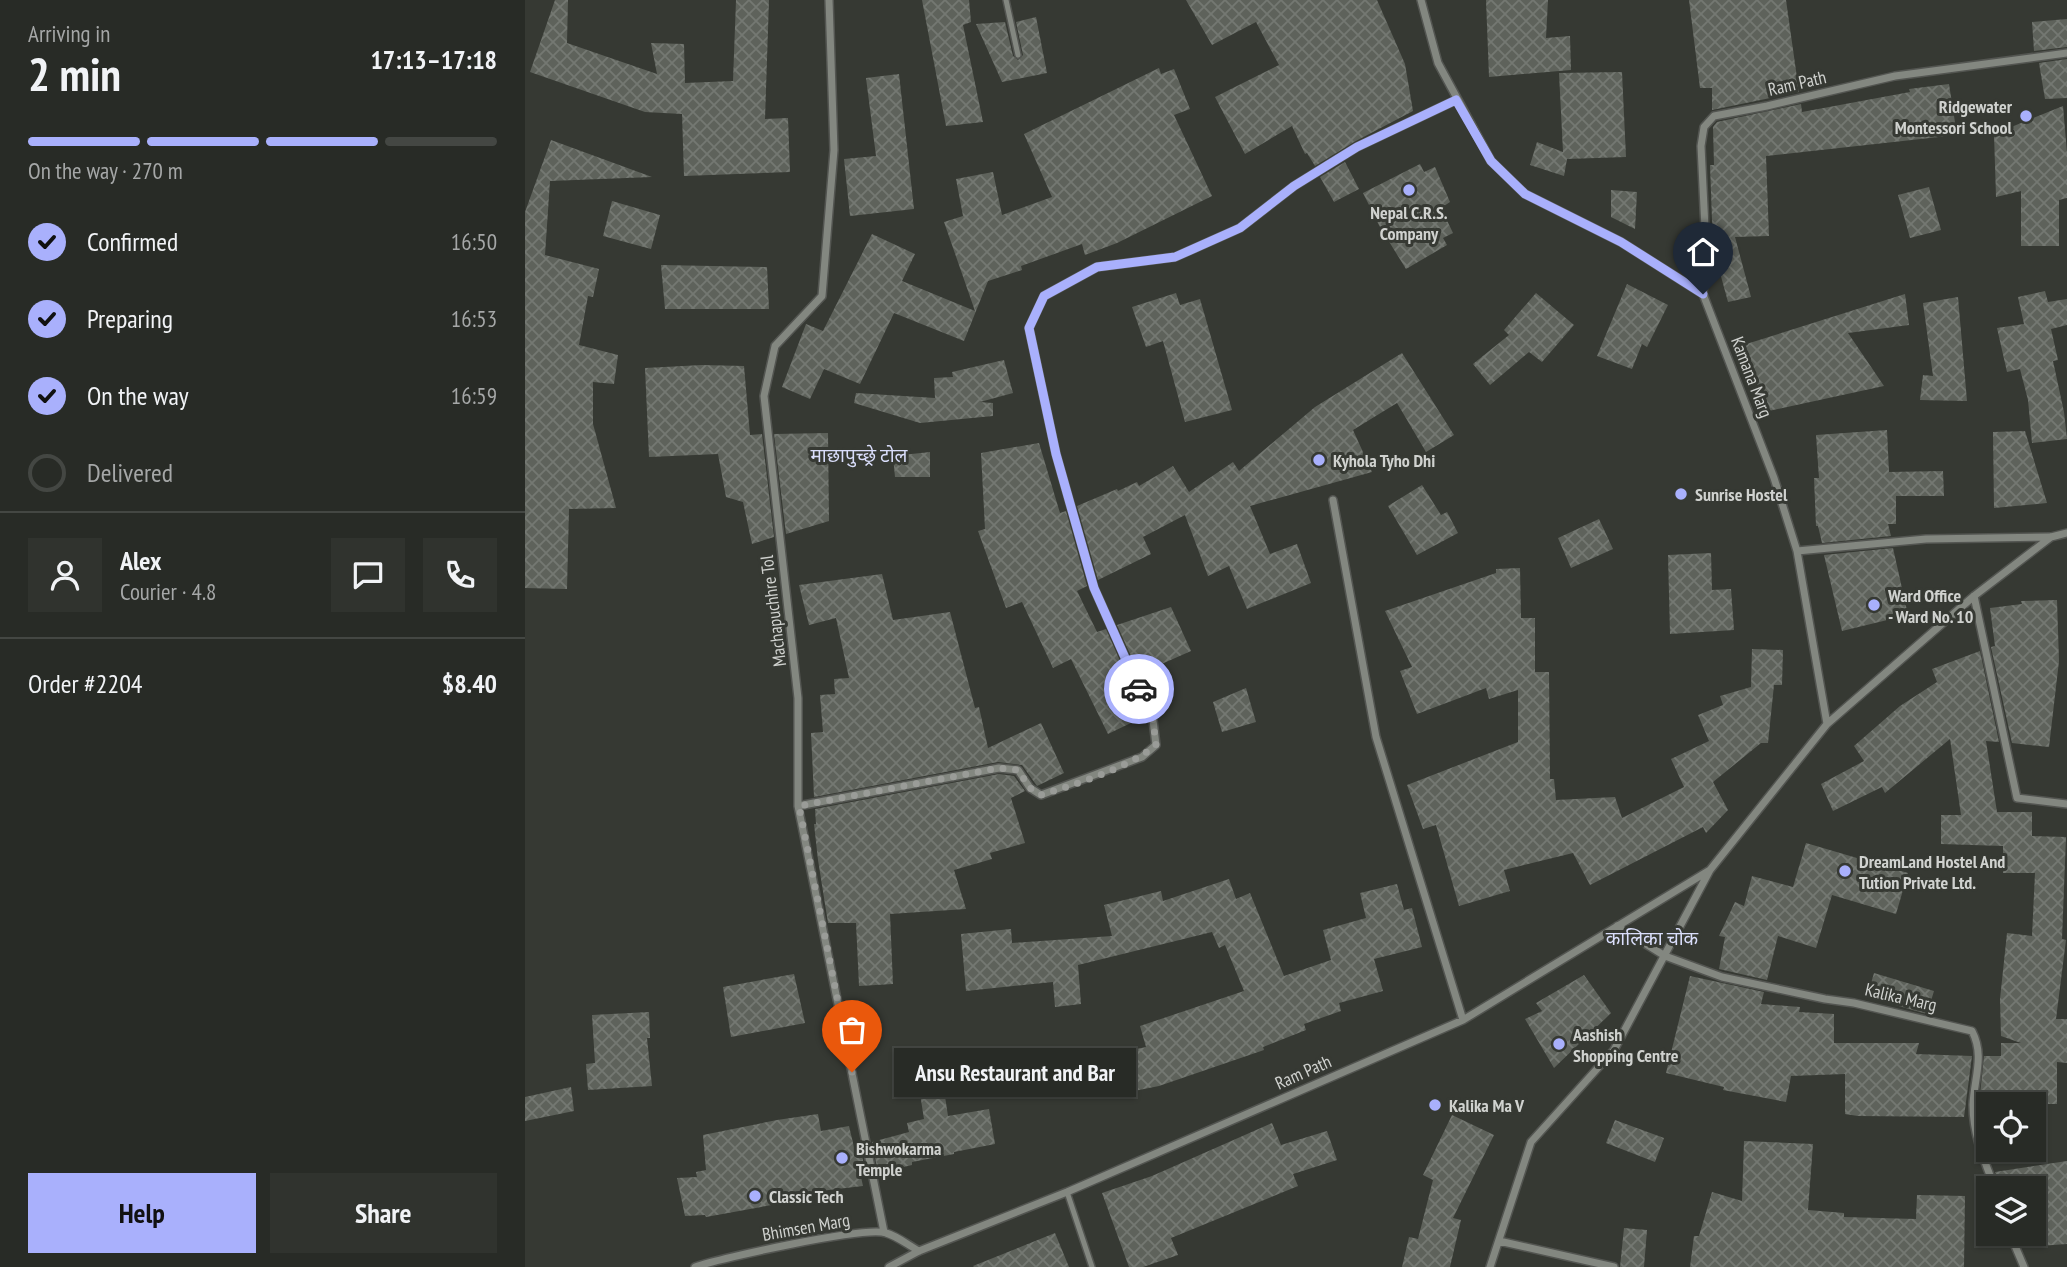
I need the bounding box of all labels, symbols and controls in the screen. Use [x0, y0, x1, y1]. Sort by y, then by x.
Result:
text: Arriving in [28, 19, 110, 48]
text: 17:13–17:18 [370, 43, 497, 76]
text: 2 min [28, 44, 121, 104]
street label: Ram Path [1766, 65, 1828, 101]
place label: Ridgewater Montessori School [1895, 95, 2013, 139]
marker: Ridgewater Montessori School [2018, 108, 2034, 124]
text: On the way · 270 m [28, 156, 183, 185]
marker: Nepal C.R.S. Company [1401, 182, 1417, 198]
place label: Nepal C.R.S. Company [1370, 201, 1448, 245]
pin [1673, 222, 1733, 294]
icon: check [28, 223, 66, 261]
text: Confirmed [87, 225, 178, 258]
text: 16:50 [451, 227, 497, 256]
icon: home [1684, 233, 1722, 271]
icon: check [28, 300, 66, 338]
text: Preparing [87, 302, 173, 335]
text: 16:53 [451, 304, 497, 333]
street label: Kamana Marg [1726, 333, 1778, 421]
icon: check [28, 377, 66, 415]
text: On the way [87, 379, 189, 412]
text: 16:59 [451, 381, 497, 410]
district label: माछापुच्छ्रे टोल [810, 443, 909, 468]
place label: Kyhola Tyho Dhi [1333, 449, 1435, 472]
marker: Kyhola Tyho Dhi [1311, 452, 1327, 468]
text: Delivered [87, 456, 173, 489]
place label: Sunrise Hostel [1695, 483, 1788, 506]
marker: Sunrise Hostel [1673, 486, 1689, 502]
button: person [28, 538, 102, 612]
button: chat [331, 538, 405, 612]
button: phone [423, 538, 497, 612]
text: Alex [120, 544, 161, 577]
street label: Machapuchhre Tol [755, 553, 791, 668]
text: Courier · 4.8 [120, 577, 216, 606]
place label: Ward Office - Ward No. 10 [1887, 584, 1973, 628]
marker: Ward Office - Ward No. 10 [1866, 597, 1882, 613]
courier [1104, 654, 1174, 724]
text: Order #2204 [28, 667, 143, 700]
text: $8.40 [442, 667, 497, 700]
icon: car [1120, 670, 1158, 708]
place label: DreamLand Hostel And Tution Private Ltd. [1859, 850, 2005, 894]
marker: DreamLand Hostel And Tution Private Ltd. [1837, 863, 1853, 879]
district label: कालिका चोक [1606, 926, 1699, 950]
street label: Kalika Marg [1863, 978, 1939, 1016]
pin [822, 1000, 882, 1072]
icon: bag [833, 1011, 871, 1049]
place label: Aashish Shopping Centre [1572, 1023, 1679, 1067]
marker: Aashish Shopping Centre [1551, 1036, 1567, 1052]
callout: Ansu Restaurant and Bar [894, 1048, 1135, 1096]
street label: Ram Path [1271, 1049, 1335, 1095]
text: Ansu Restaurant and Bar [915, 1058, 1115, 1087]
map controls [1976, 1092, 2046, 1246]
button: locate [1976, 1092, 2046, 1162]
place label: Kalika Ma V [1449, 1094, 1525, 1117]
marker: Kalika Ma V [1427, 1097, 1443, 1113]
place label: Bishwokarma Temple [856, 1137, 941, 1181]
marker: Bishwokarma Temple [834, 1150, 850, 1166]
button: Help [28, 1173, 256, 1253]
button: Share [270, 1173, 497, 1253]
button: layers [1976, 1176, 2046, 1246]
place label: Classic Tech [769, 1185, 844, 1208]
marker: Classic Tech [747, 1188, 763, 1204]
street label: Bhimsen Marg [760, 1208, 852, 1246]

